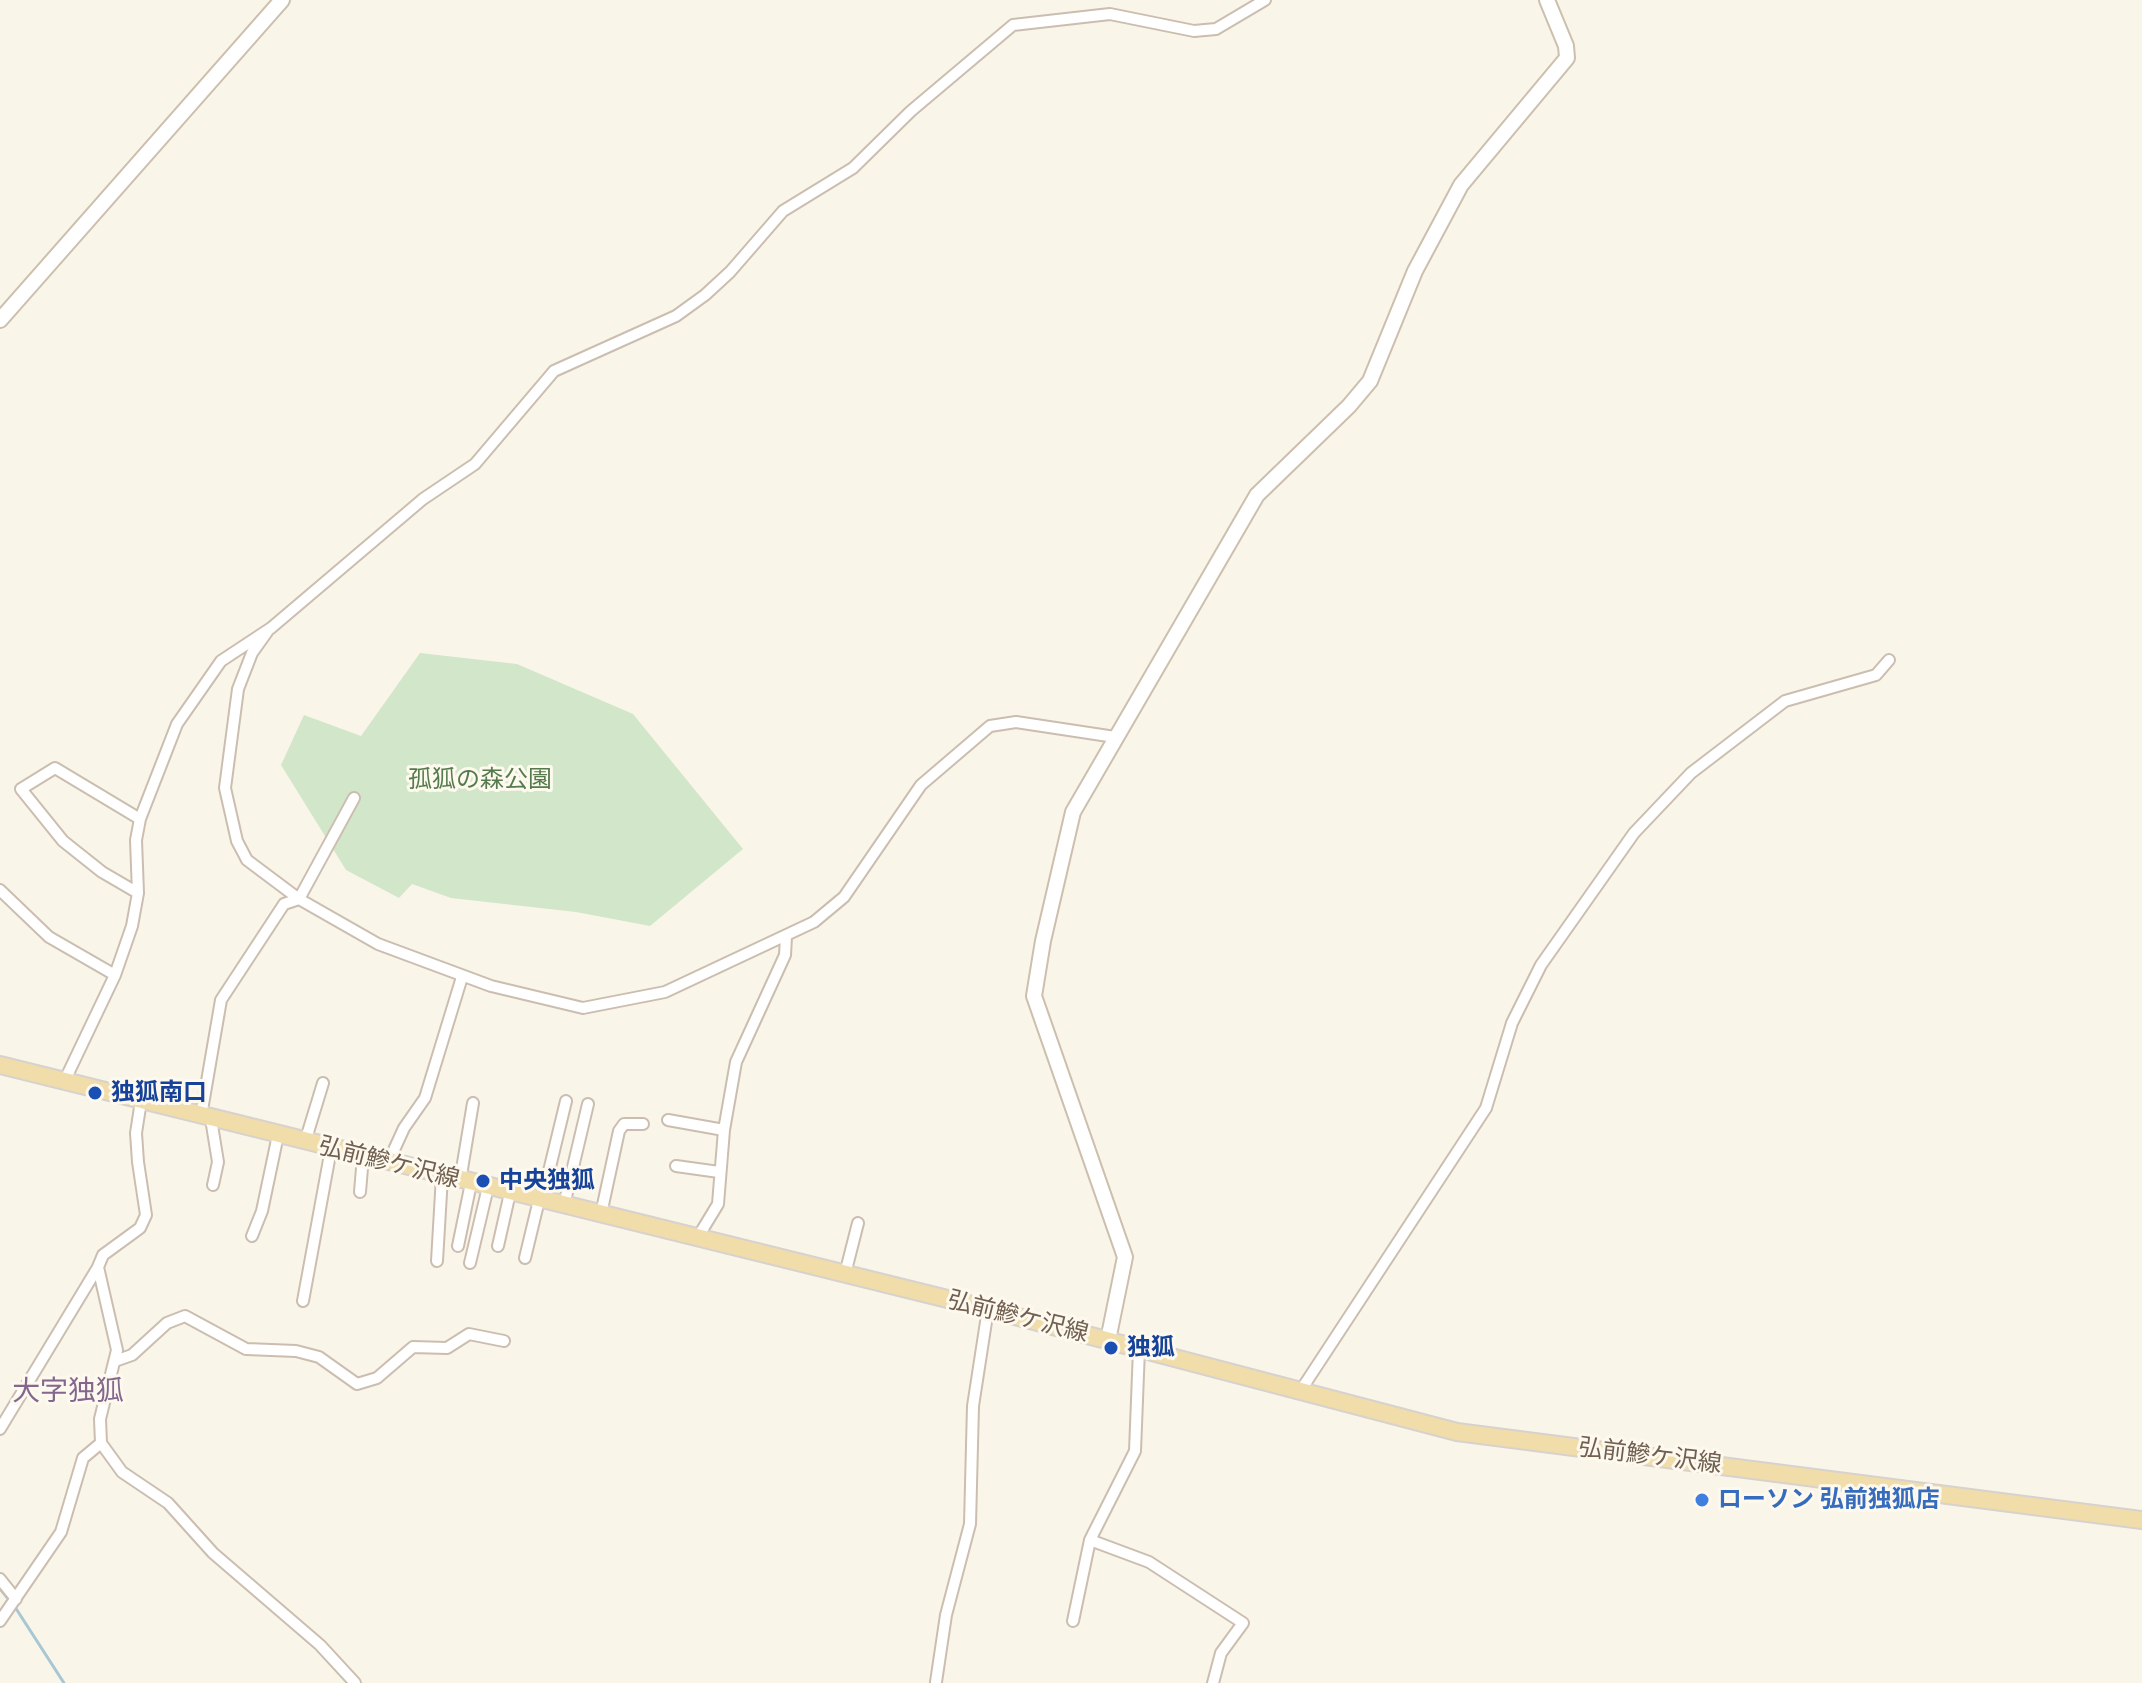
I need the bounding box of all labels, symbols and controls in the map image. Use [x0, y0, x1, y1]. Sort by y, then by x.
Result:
park label: 孤狐の森公園 [408, 766, 552, 794]
place label: 独狐南口 [111, 1079, 207, 1107]
marker: 独狐南口 [86, 1084, 104, 1102]
street label: 弘前鰺ケ沢線 [316, 1132, 462, 1194]
place label: 中央独狐 [499, 1167, 595, 1195]
marker: 中央独狐 [474, 1172, 492, 1190]
street label: 弘前鰺ケ沢線 [945, 1286, 1091, 1348]
place label: 独狐 [1127, 1334, 1175, 1362]
marker: 独狐 [1102, 1339, 1120, 1357]
district label: 大字独狐 [12, 1375, 124, 1409]
street label: 弘前鰺ケ沢線 [1577, 1433, 1723, 1479]
place label: ローソン 弘前独狐店 [1718, 1486, 1940, 1514]
marker: ローソン 弘前独狐店 [1693, 1491, 1711, 1509]

